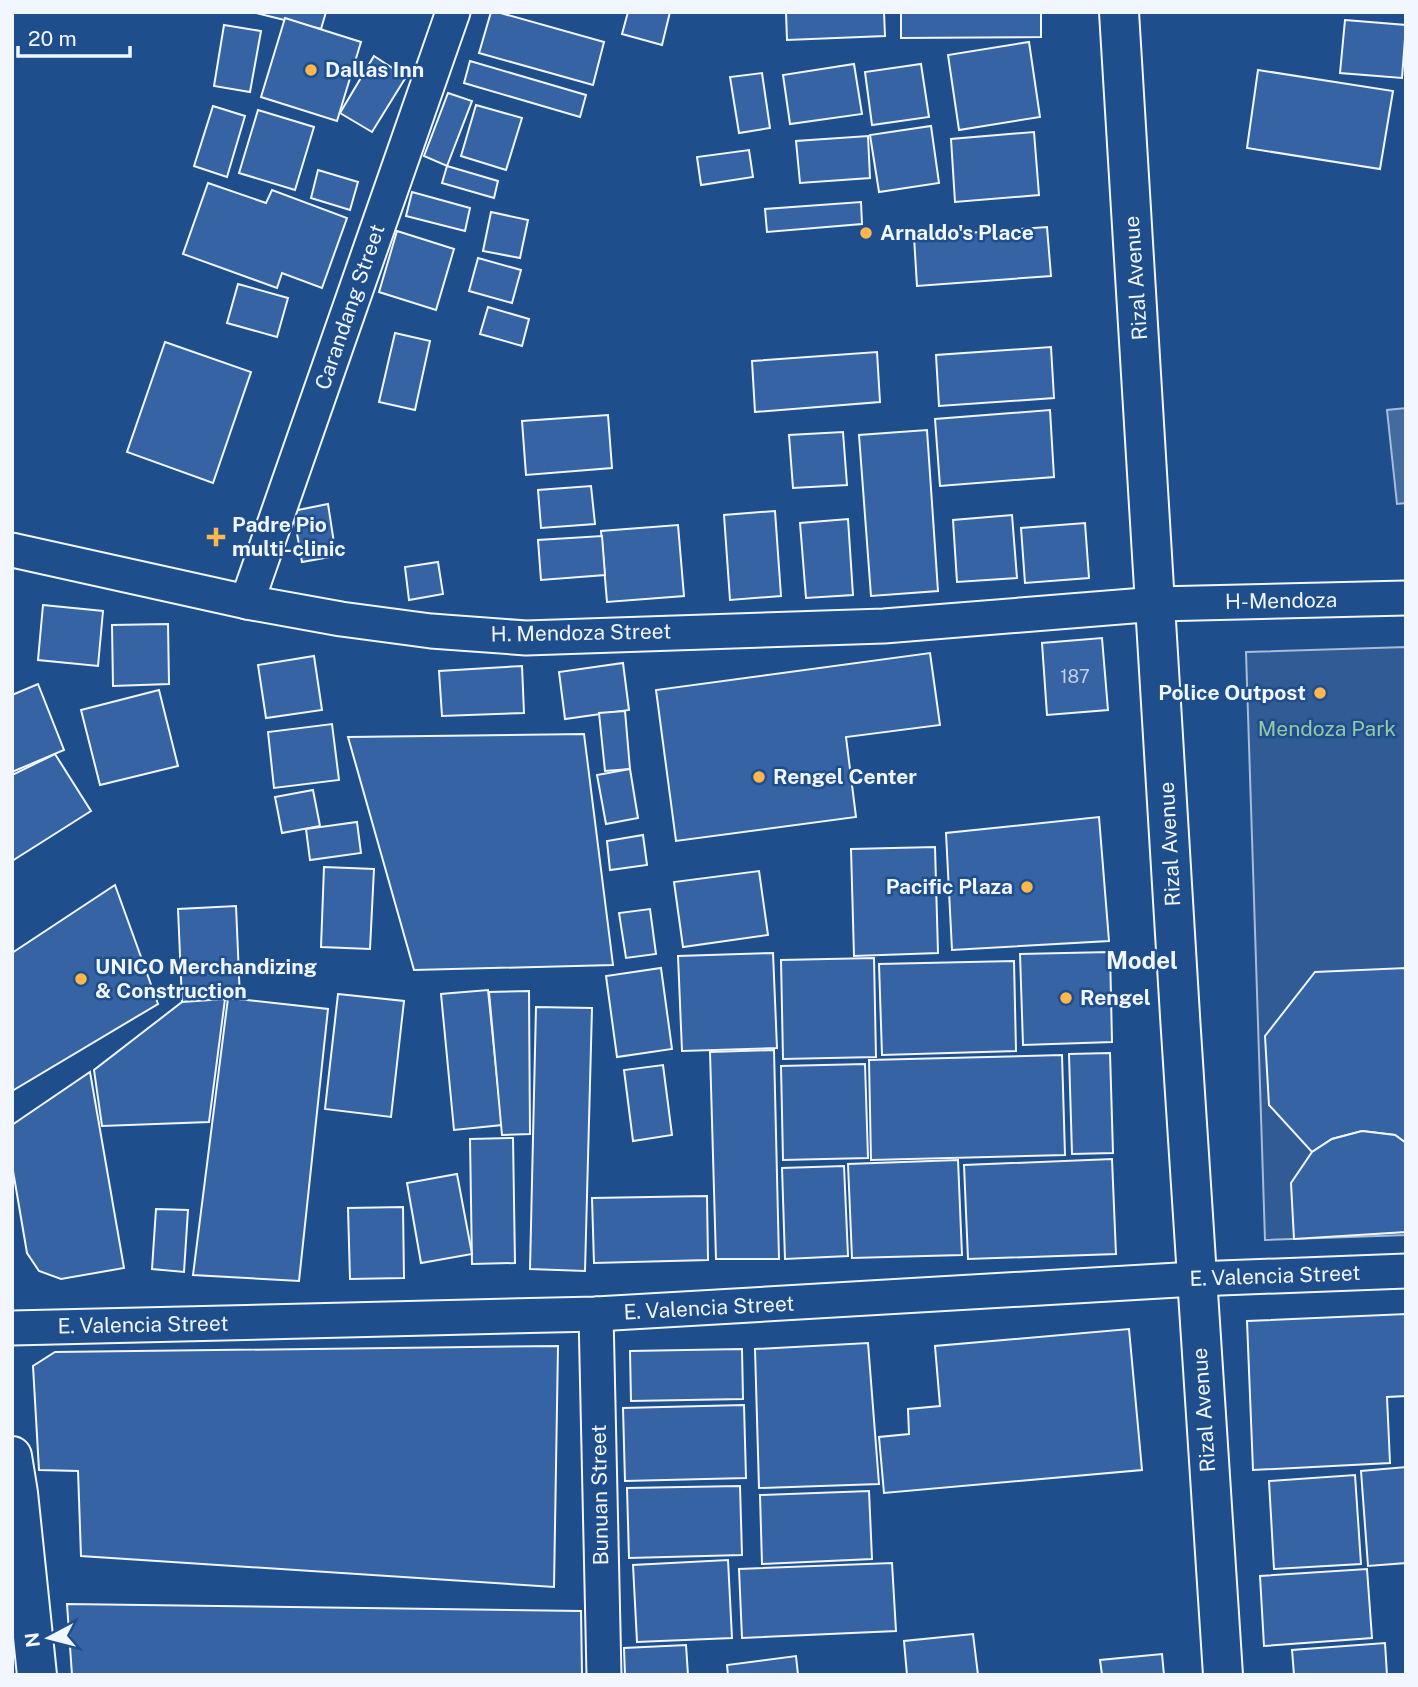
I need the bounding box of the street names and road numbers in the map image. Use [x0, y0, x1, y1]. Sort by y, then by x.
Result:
street label: Rizal Avenue [1119, 215, 1152, 341]
street label: Carandang Street [310, 221, 390, 393]
street label: H-Mendoza [1225, 587, 1337, 614]
street label: H. Mendoza Street [490, 618, 672, 647]
street label: Rizal Avenue [1154, 781, 1185, 907]
street label: E. Valencia Street [1189, 1260, 1361, 1291]
street label: E. Valencia Street [623, 1291, 795, 1324]
street label: E. Valencia Street [57, 1311, 229, 1338]
street label: Rizal Avenue [1187, 1347, 1220, 1473]
street label: Bunuan Street [586, 1424, 613, 1566]

